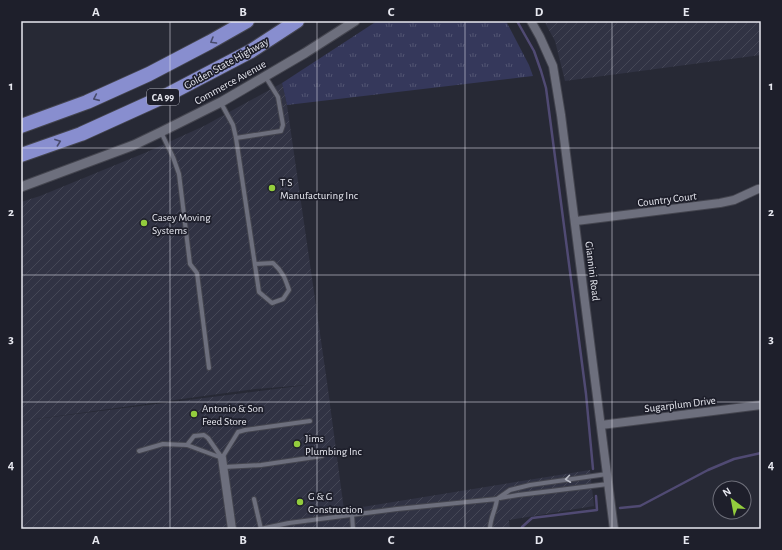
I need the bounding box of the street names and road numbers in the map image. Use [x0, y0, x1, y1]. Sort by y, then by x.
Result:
street label: Golden State Highway [182, 36, 271, 91]
street label: Commerce Avenue [193, 58, 268, 107]
road number: CA 99 [147, 89, 179, 105]
street label: Country Court [637, 190, 698, 209]
street label: Giannini Road [583, 241, 602, 302]
street label: Sugarplum Drive [644, 395, 716, 414]

